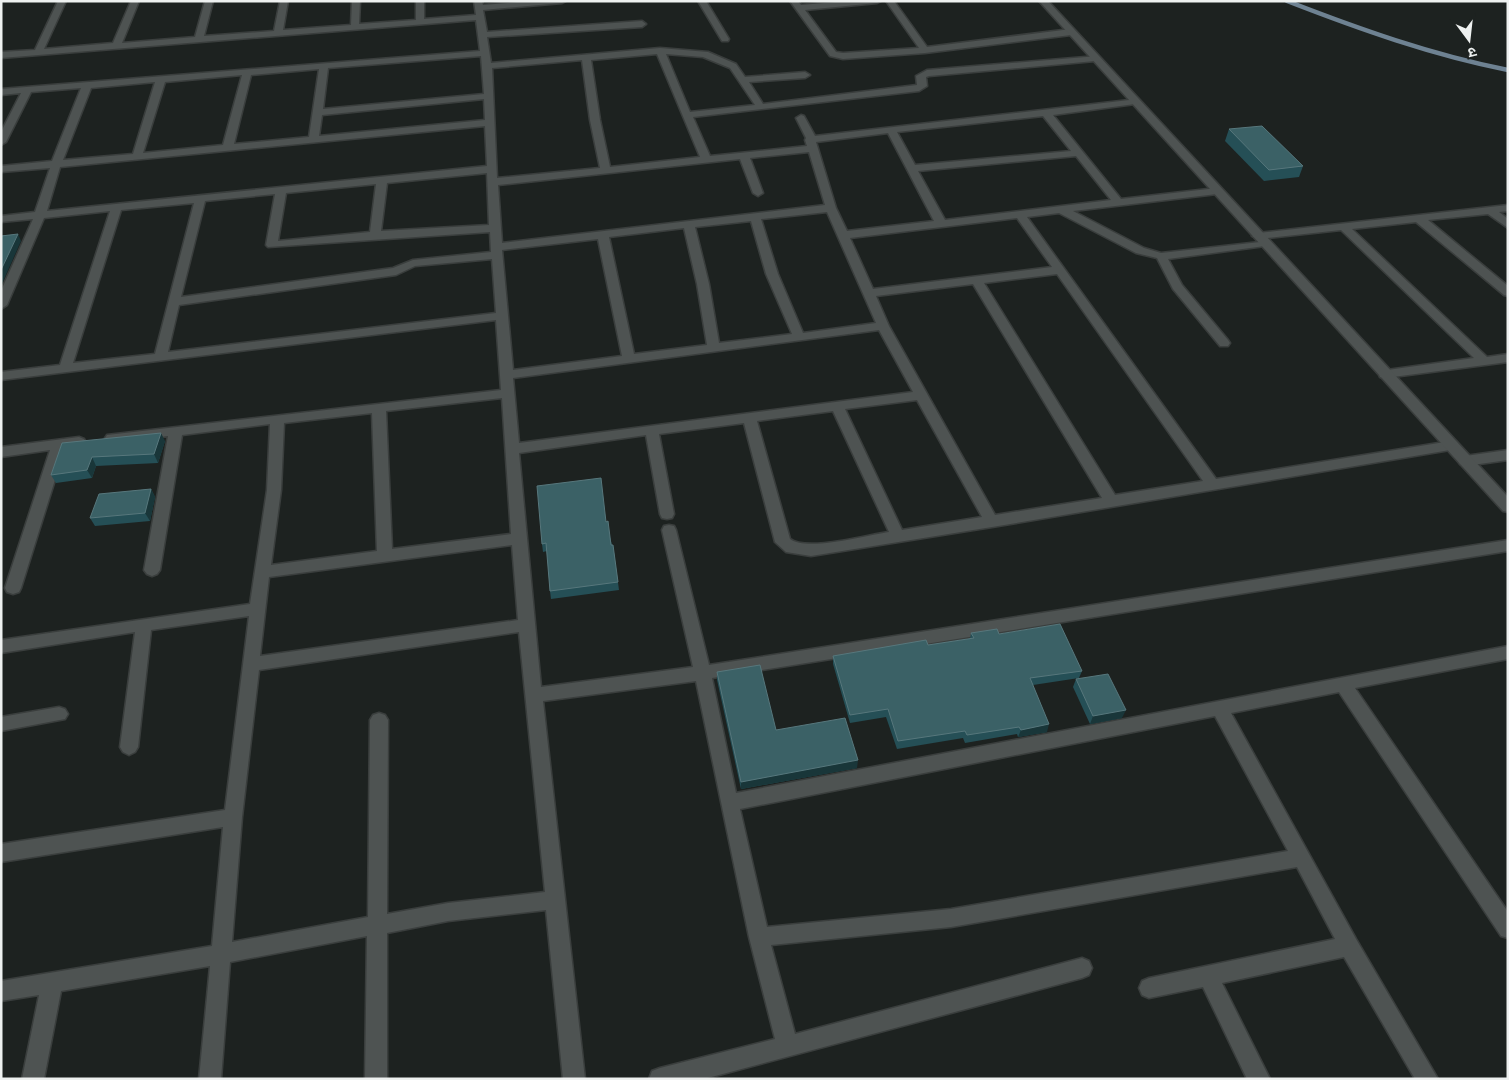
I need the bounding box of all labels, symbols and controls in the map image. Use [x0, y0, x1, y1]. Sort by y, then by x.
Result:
north arrow [1444, 15, 1494, 65]
text: उ [1465, 43, 1479, 63]

